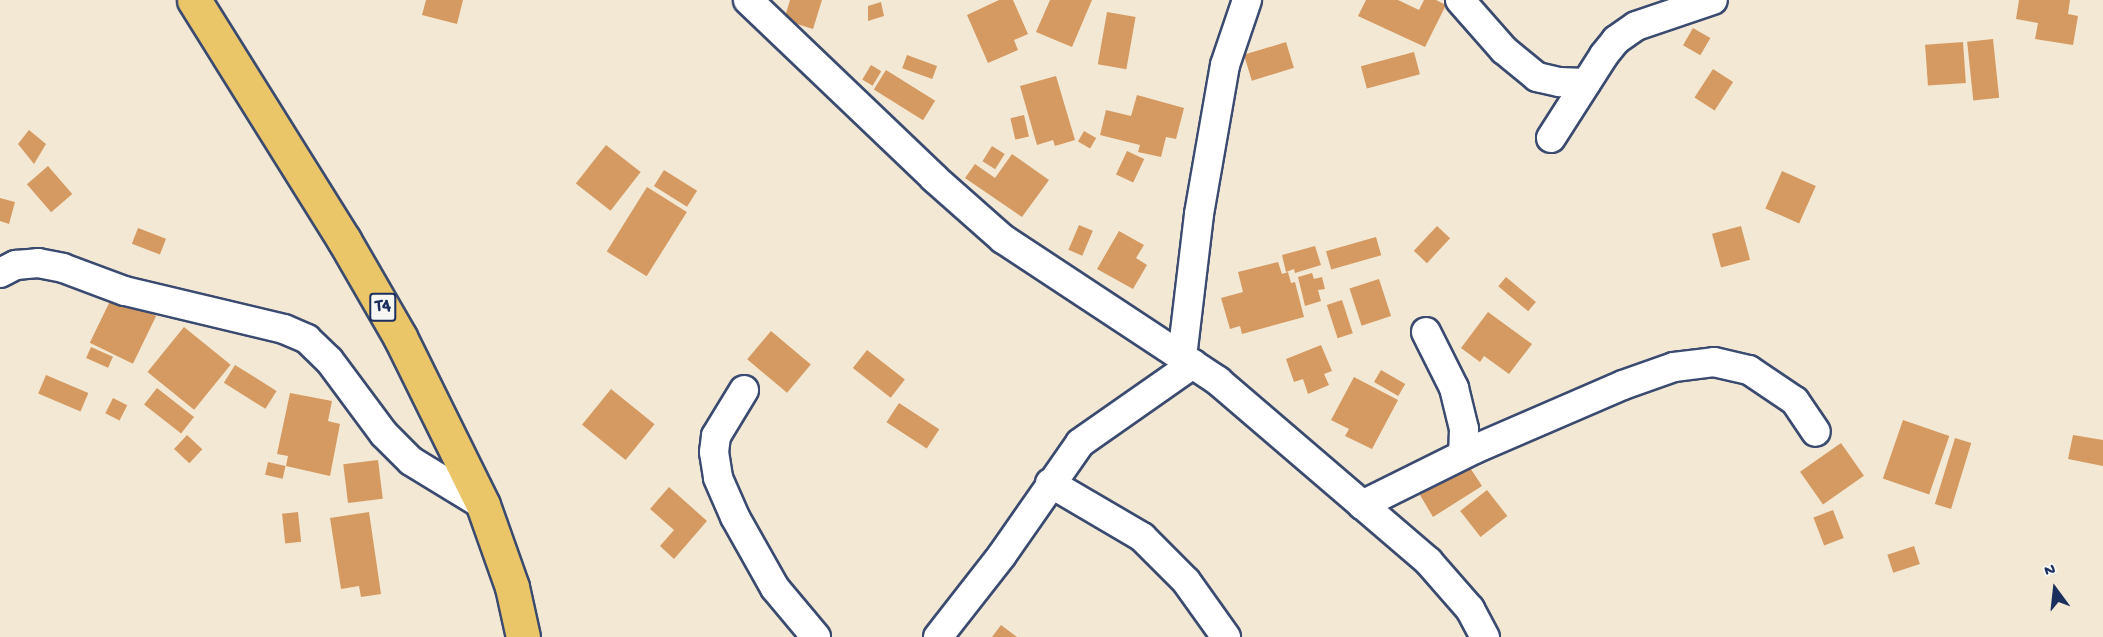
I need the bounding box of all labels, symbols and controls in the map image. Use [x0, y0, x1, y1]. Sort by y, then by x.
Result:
road number: T4 [368, 292, 398, 322]
north arrow [2025, 559, 2085, 619]
text: N [2043, 561, 2058, 582]

